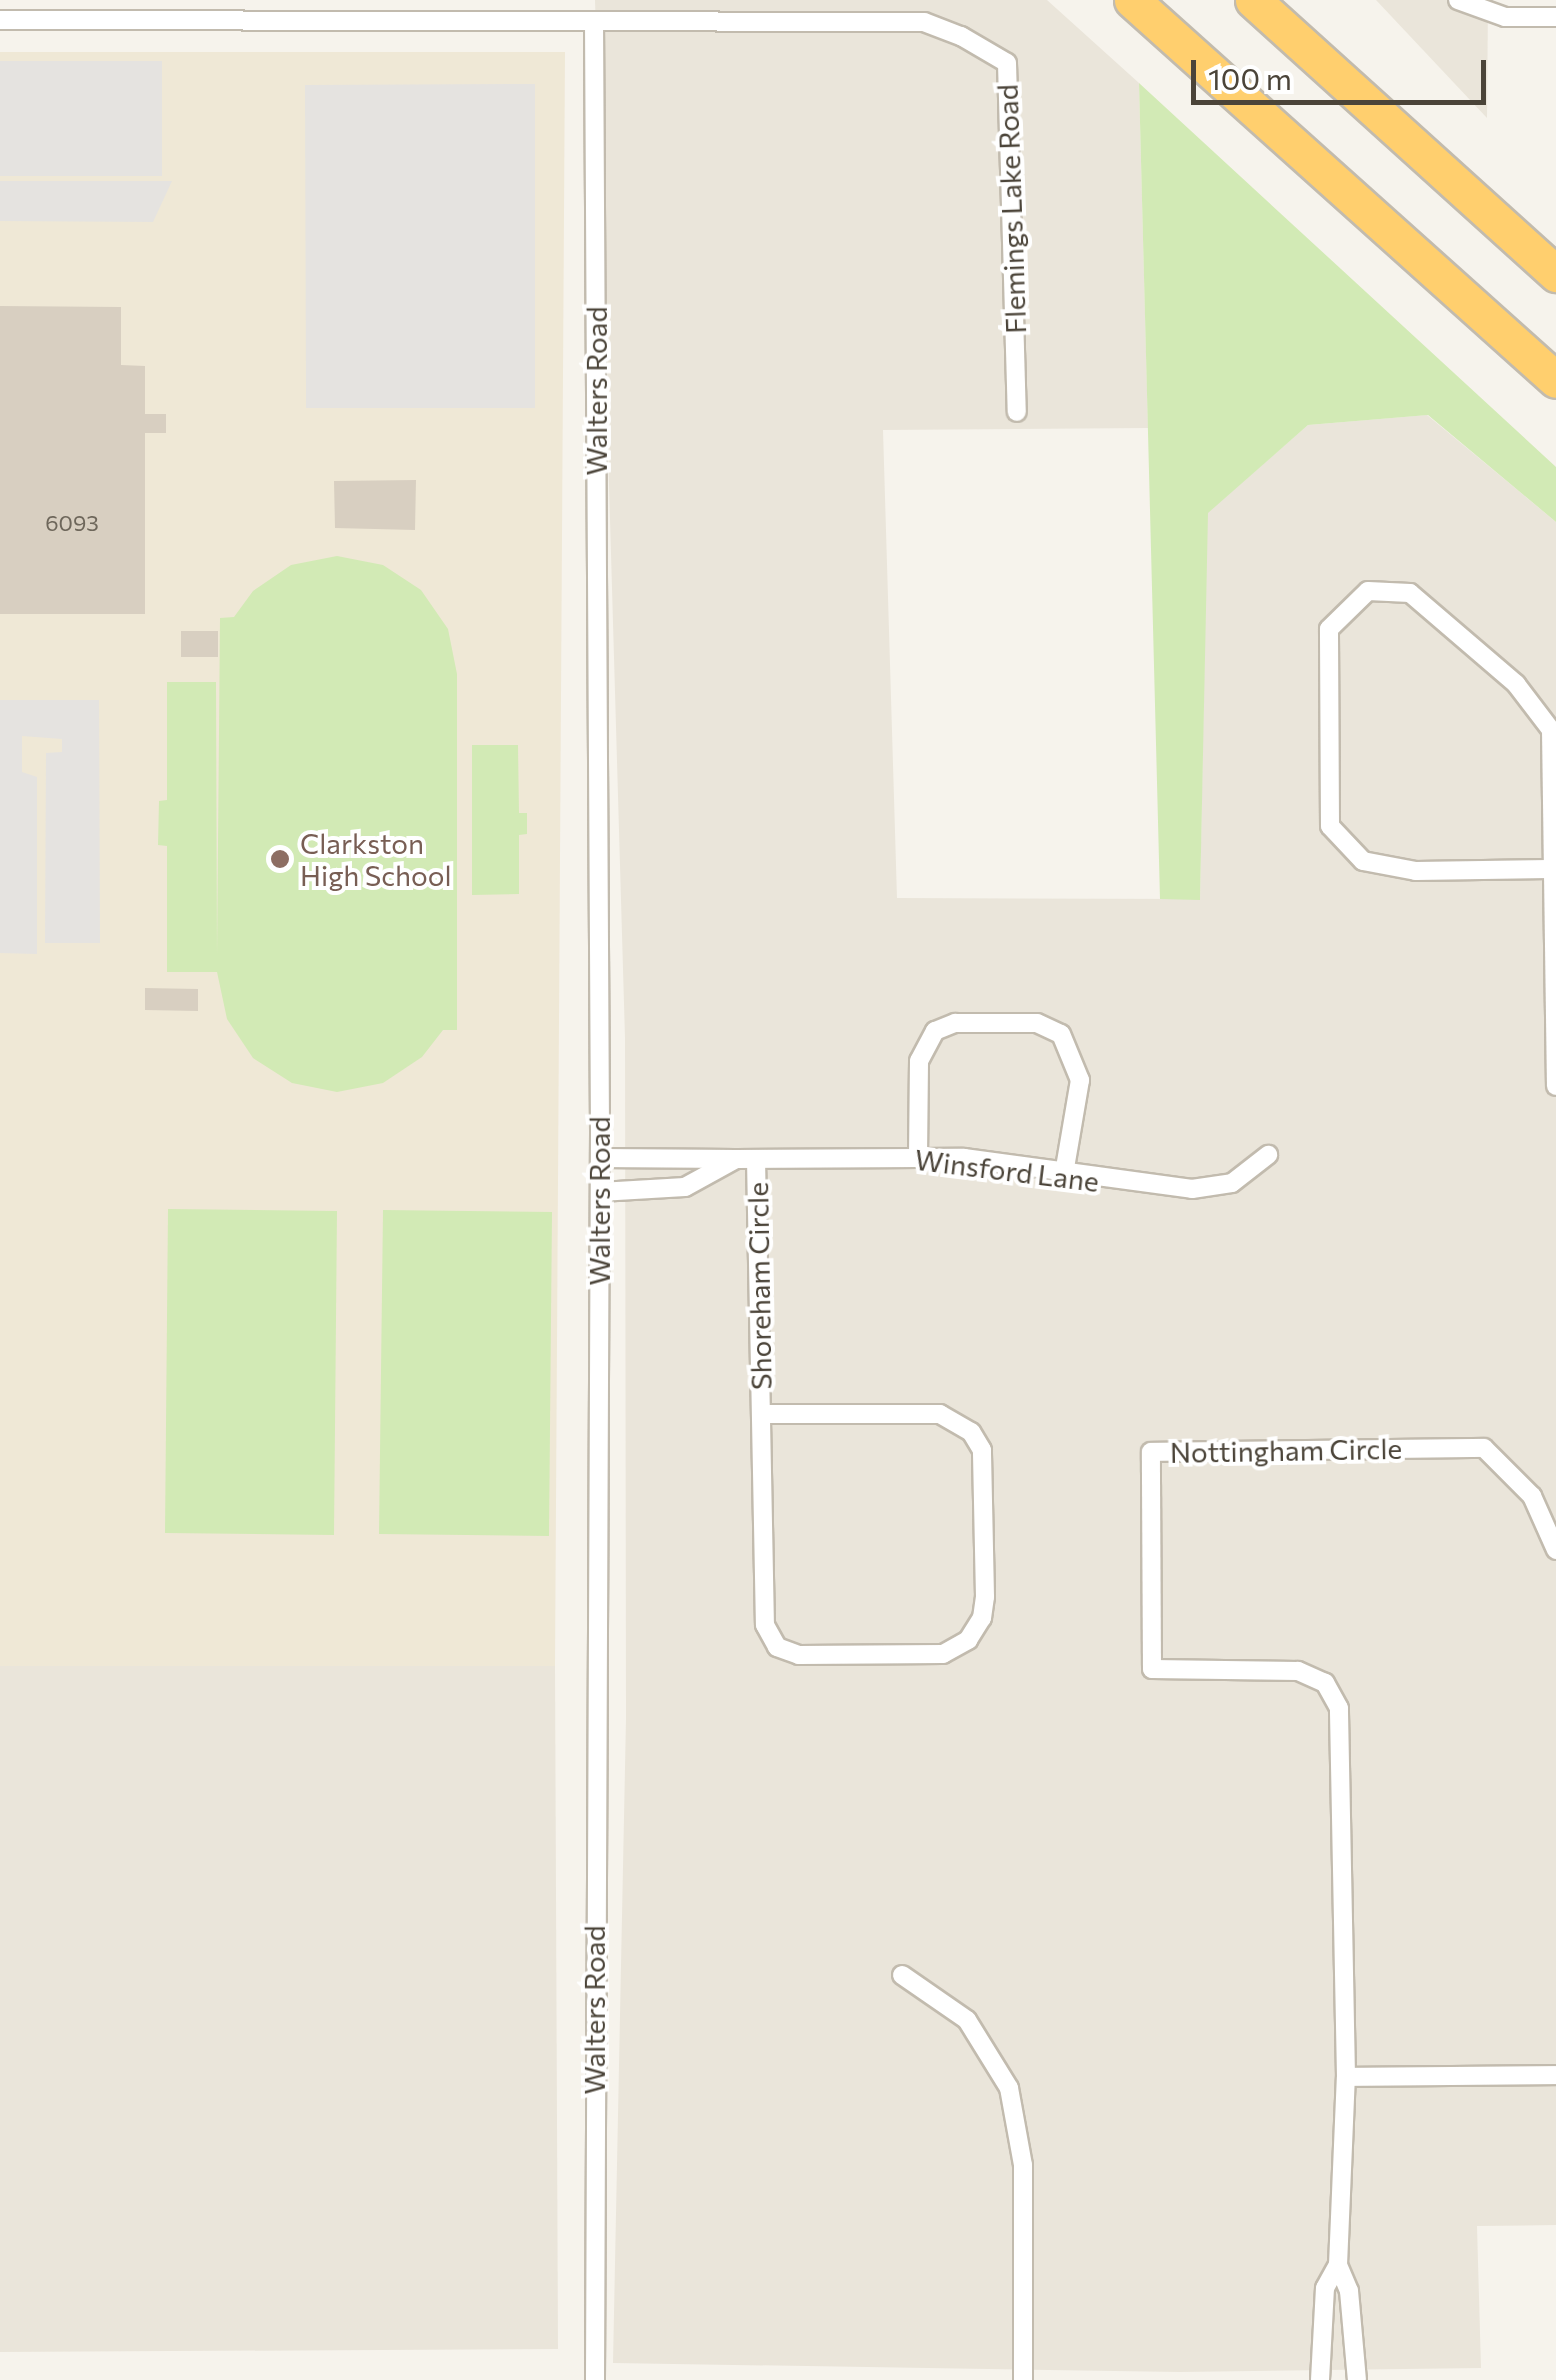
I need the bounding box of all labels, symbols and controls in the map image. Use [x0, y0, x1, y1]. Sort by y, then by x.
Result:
scale bar [1196, 40, 1491, 102]
text: 100 m [1208, 59, 1292, 96]
street label: Flemings Lake Road [990, 84, 1032, 334]
street label: Walters Road [579, 306, 613, 476]
house number: 6093 [45, 510, 99, 536]
place label: Clarkston High School [300, 826, 452, 892]
marker: Clarkston High School [269, 848, 291, 870]
street label: Walters Road [582, 1116, 616, 1286]
street label: Winsford Lane [913, 1142, 1101, 1198]
street label: Shoreham Circle [740, 1182, 778, 1390]
street label: Nottingham Circle [1170, 1431, 1402, 1469]
street label: Walters Road [577, 1925, 611, 2095]

